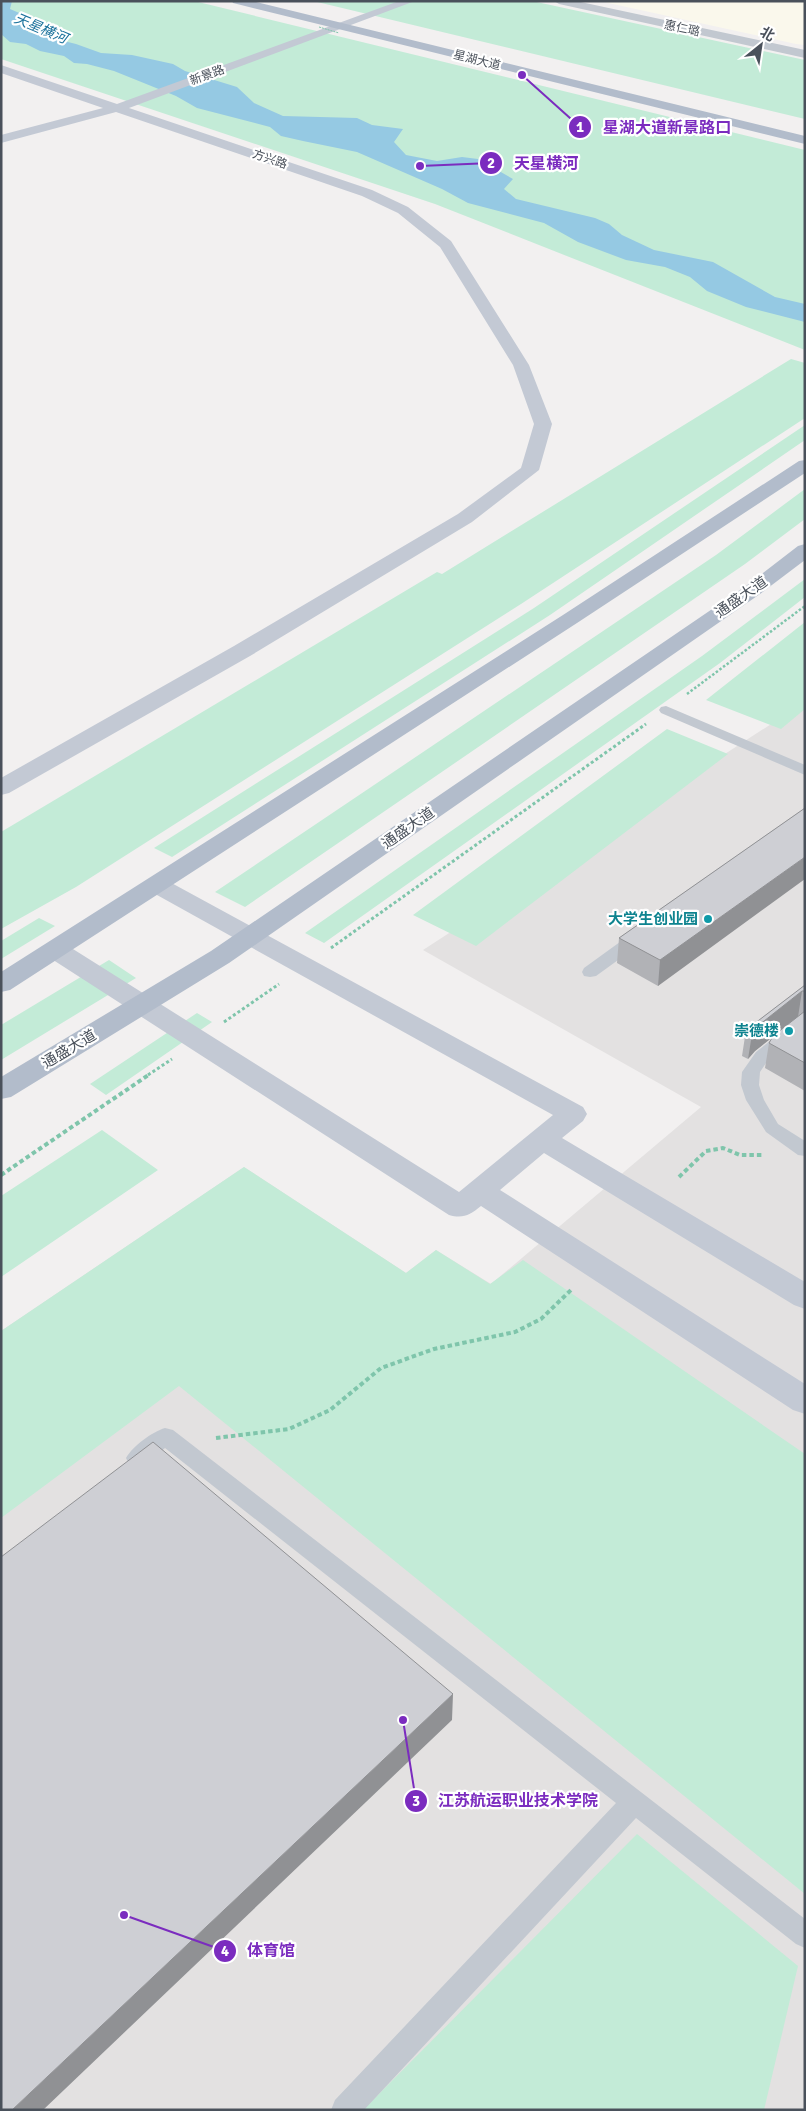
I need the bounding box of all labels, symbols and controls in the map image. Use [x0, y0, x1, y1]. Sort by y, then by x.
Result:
water label: 天星横河 [12, 10, 73, 48]
street label: 惠仁璐 [663, 17, 701, 40]
north arrow [736, 20, 786, 70]
text: 北 [757, 23, 778, 45]
street label: 星湖大道 [452, 47, 502, 74]
street label: 新景路 [188, 62, 227, 89]
callout: 星湖大道新景路口 [568, 111, 741, 142]
text: 1 [576, 118, 584, 136]
text: 星湖大道新景路口 [603, 118, 731, 138]
street label: 方兴路 [250, 147, 289, 172]
callout: 天星横河 [479, 147, 588, 178]
text: 2 [487, 154, 495, 172]
text: 天星横河 [514, 154, 578, 174]
street label: 通盛大道 [711, 572, 771, 622]
street label: 通盛大道 [378, 803, 438, 853]
place label: 大学生创业园 [608, 910, 698, 928]
marker: 大学生创业园 [702, 913, 714, 925]
place label: 崇德楼 [734, 1022, 779, 1040]
marker: 崇德楼 [783, 1025, 795, 1037]
street label: 通盛大道 [39, 1026, 99, 1072]
callout: 江苏航运职业技术学院 [403, 1785, 608, 1816]
text: 江苏航运职业技术学院 [438, 1791, 598, 1811]
text: 3 [412, 1792, 420, 1810]
callout: 体育馆 [212, 1935, 305, 1966]
text: 体育馆 [247, 1941, 295, 1961]
text: 4 [221, 1942, 229, 1960]

